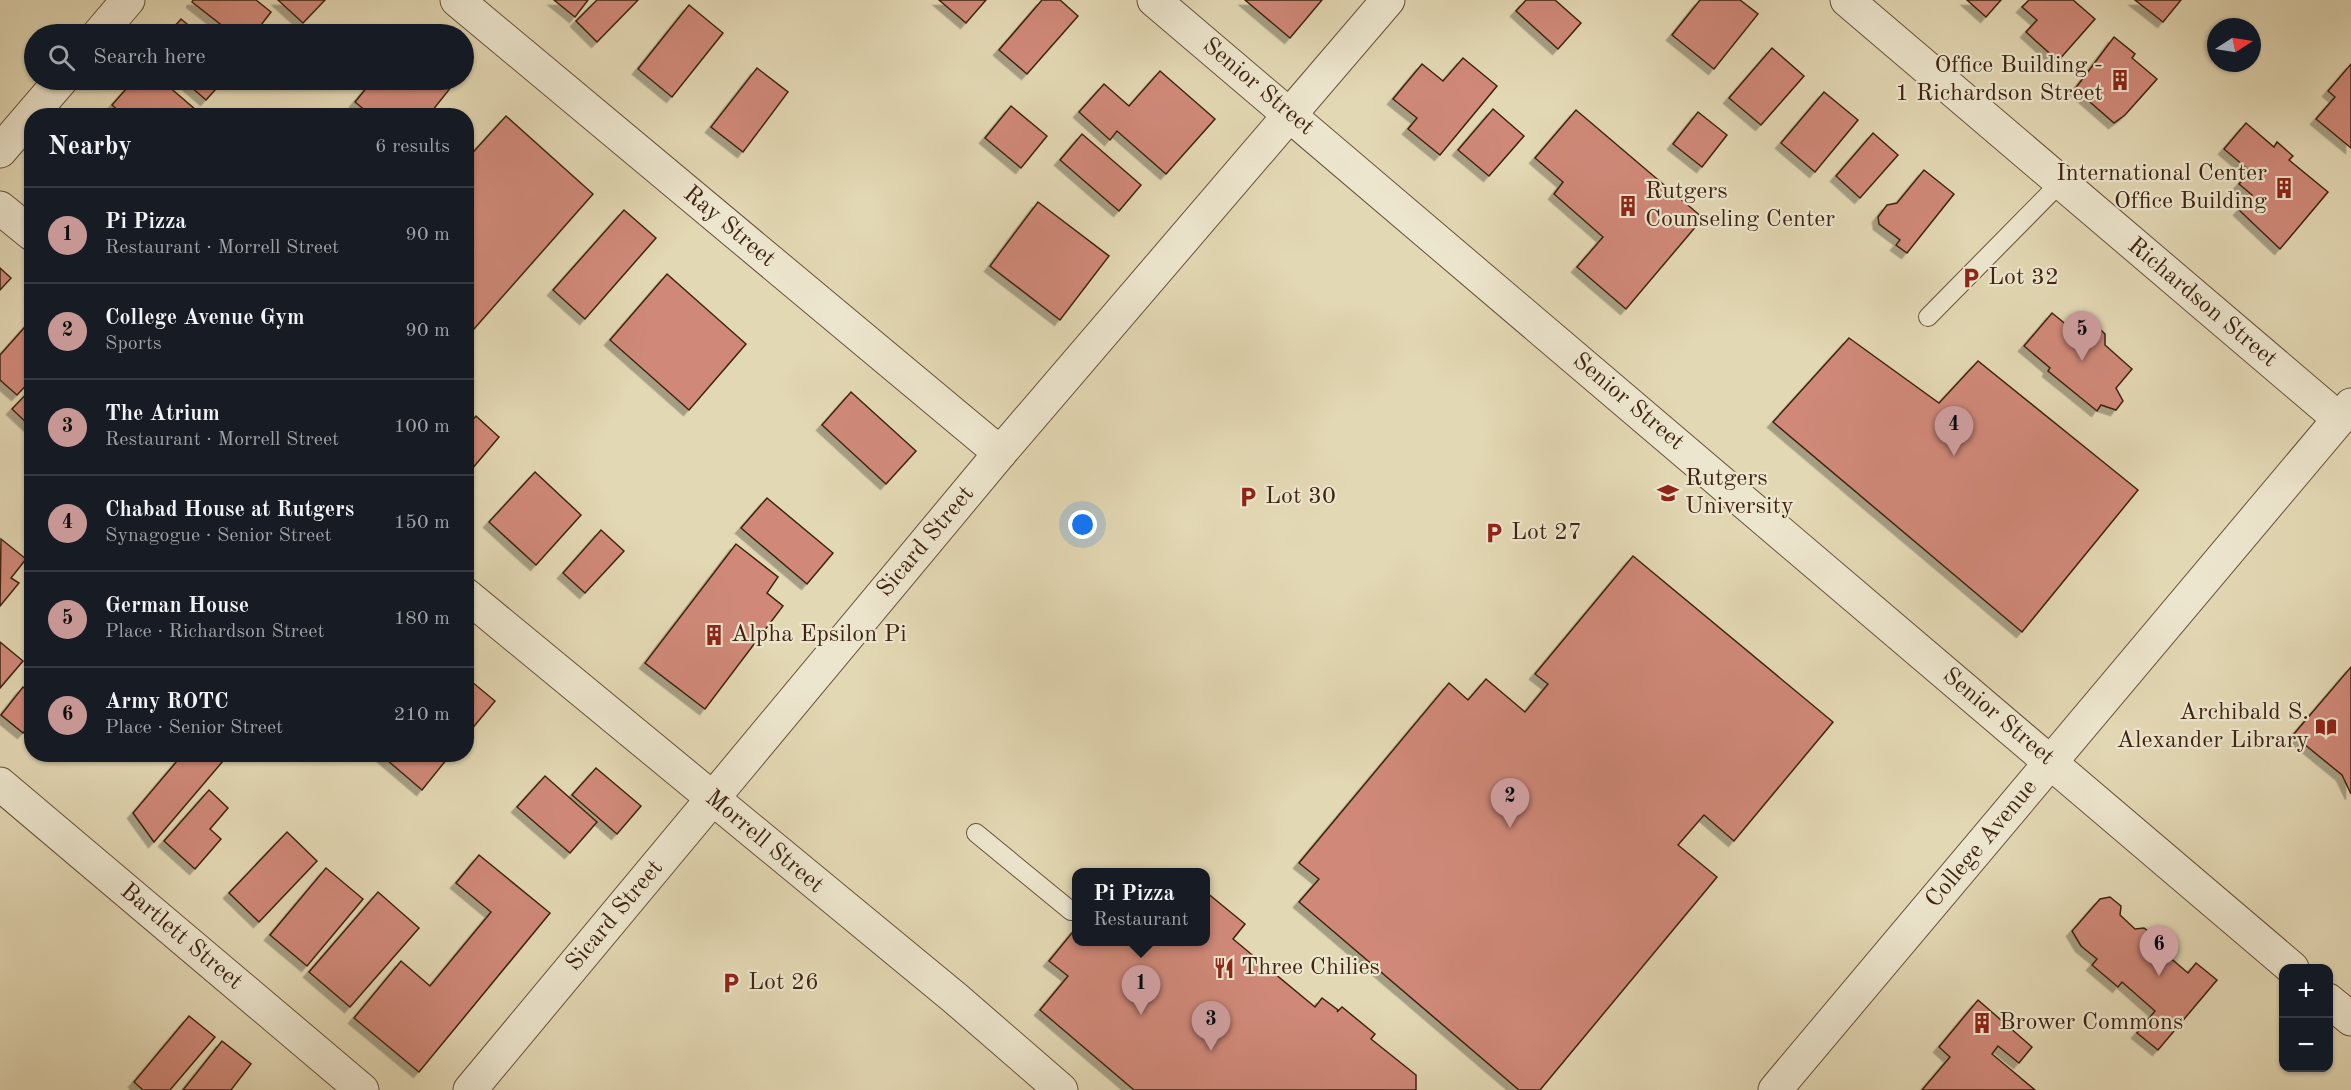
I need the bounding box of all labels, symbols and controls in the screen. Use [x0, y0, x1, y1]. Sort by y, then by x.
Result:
north arrow [2207, 18, 2261, 72]
search box [24, 24, 474, 90]
street label: Senior Street [1198, 34, 1318, 140]
icon: search [45, 41, 78, 74]
text: Search here [93, 46, 206, 68]
place label: Office Building - 1 Richardson Street [1895, 54, 2103, 106]
building icon: Office Building - 1 Richardson Street [2108, 68, 2132, 92]
text: Nearby [48, 134, 132, 160]
text: 6 results [375, 137, 450, 157]
place label: International Center Office Building [2056, 162, 2267, 214]
building icon: International Center Office Building [2272, 176, 2296, 200]
place label: Rutgers Counseling Center [1645, 180, 1835, 232]
street label: Ray Street [679, 182, 779, 272]
building icon: Rutgers Counseling Center [1616, 194, 1640, 218]
text: Pi Pizza [105, 211, 187, 233]
text: 1 [62, 225, 73, 245]
text: 90 m [405, 225, 450, 245]
street label: Richardson Street [2123, 234, 2281, 372]
text: Restaurant · Morrell Street [105, 238, 339, 258]
parking icon: Lot 32 [1959, 266, 1983, 290]
place label: Lot 32 [1988, 266, 2059, 290]
text: College Avenue Gym [105, 307, 305, 329]
pin: 5 [2062, 312, 2102, 361]
text: 2 [62, 321, 73, 341]
text: 90 m [405, 321, 450, 341]
text: Sports [105, 334, 162, 354]
street label: Senior Street [1568, 349, 1688, 455]
text: The Atrium [105, 403, 220, 425]
pin: 4 [1934, 406, 1974, 456]
text: 3 [62, 417, 73, 437]
text: 100 m [394, 417, 450, 437]
text: Restaurant · Morrell Street [105, 430, 339, 450]
place label: Rutgers University [1685, 467, 1794, 519]
school or university icon: Rutgers University [1656, 481, 1680, 505]
street label: Sicard Street [873, 482, 979, 602]
parking icon: Lot 30 [1236, 485, 1260, 509]
place label: Lot 30 [1265, 485, 1336, 509]
text: Chabad House at Rutgers [105, 499, 354, 521]
your location [1068, 510, 1097, 539]
text: 4 [62, 513, 73, 533]
text: 150 m [394, 513, 450, 533]
parking icon: Lot 27 [1482, 521, 1506, 545]
place label: Lot 27 [1511, 521, 1582, 545]
text: Synagogue · Senior Street [105, 526, 331, 546]
text: German House [105, 595, 249, 617]
text: 5 [62, 609, 73, 629]
text: 180 m [394, 609, 450, 629]
text: Place · Richardson Street [105, 622, 324, 642]
building icon: Alpha Epsilon Pi [702, 623, 726, 647]
place label: Alpha Epsilon Pi [731, 623, 907, 647]
street label: Senior Street [1938, 664, 2058, 770]
text: Army ROTC [105, 691, 228, 713]
place label: Archibald S. Alexander Library [2117, 701, 2309, 753]
text: 6 [62, 705, 73, 725]
text: 210 m [394, 705, 450, 725]
library icon: Archibald S. Alexander Library [2314, 715, 2338, 739]
text: Place · Senior Street [105, 718, 283, 738]
street label: College Avenue [1922, 775, 2042, 913]
pin: 2 [1490, 778, 1530, 828]
street label: Morrell Street [700, 786, 828, 898]
street label: Sicard Street [562, 856, 668, 976]
popup [1072, 868, 1210, 946]
street label: Bartlett Street [115, 879, 247, 995]
text: Pi Pizza [1093, 883, 1175, 905]
text: Restaurant [1093, 910, 1189, 930]
pin: 6 [2140, 926, 2178, 976]
restaurant icon: Three Chilies [1212, 956, 1236, 980]
place label: Three Chilies [1241, 956, 1380, 980]
map controls [2279, 964, 2333, 1072]
button: + [2279, 964, 2333, 1018]
pin: 1 [1122, 966, 1160, 1015]
parking icon: Lot 26 [719, 971, 743, 995]
place label: Lot 26 [748, 971, 819, 995]
pin: 3 [1192, 1002, 1230, 1051]
building icon: Brower Commons [1970, 1011, 1994, 1035]
place label: Brower Commons [1999, 1011, 2183, 1035]
button: − [2279, 1018, 2333, 1072]

